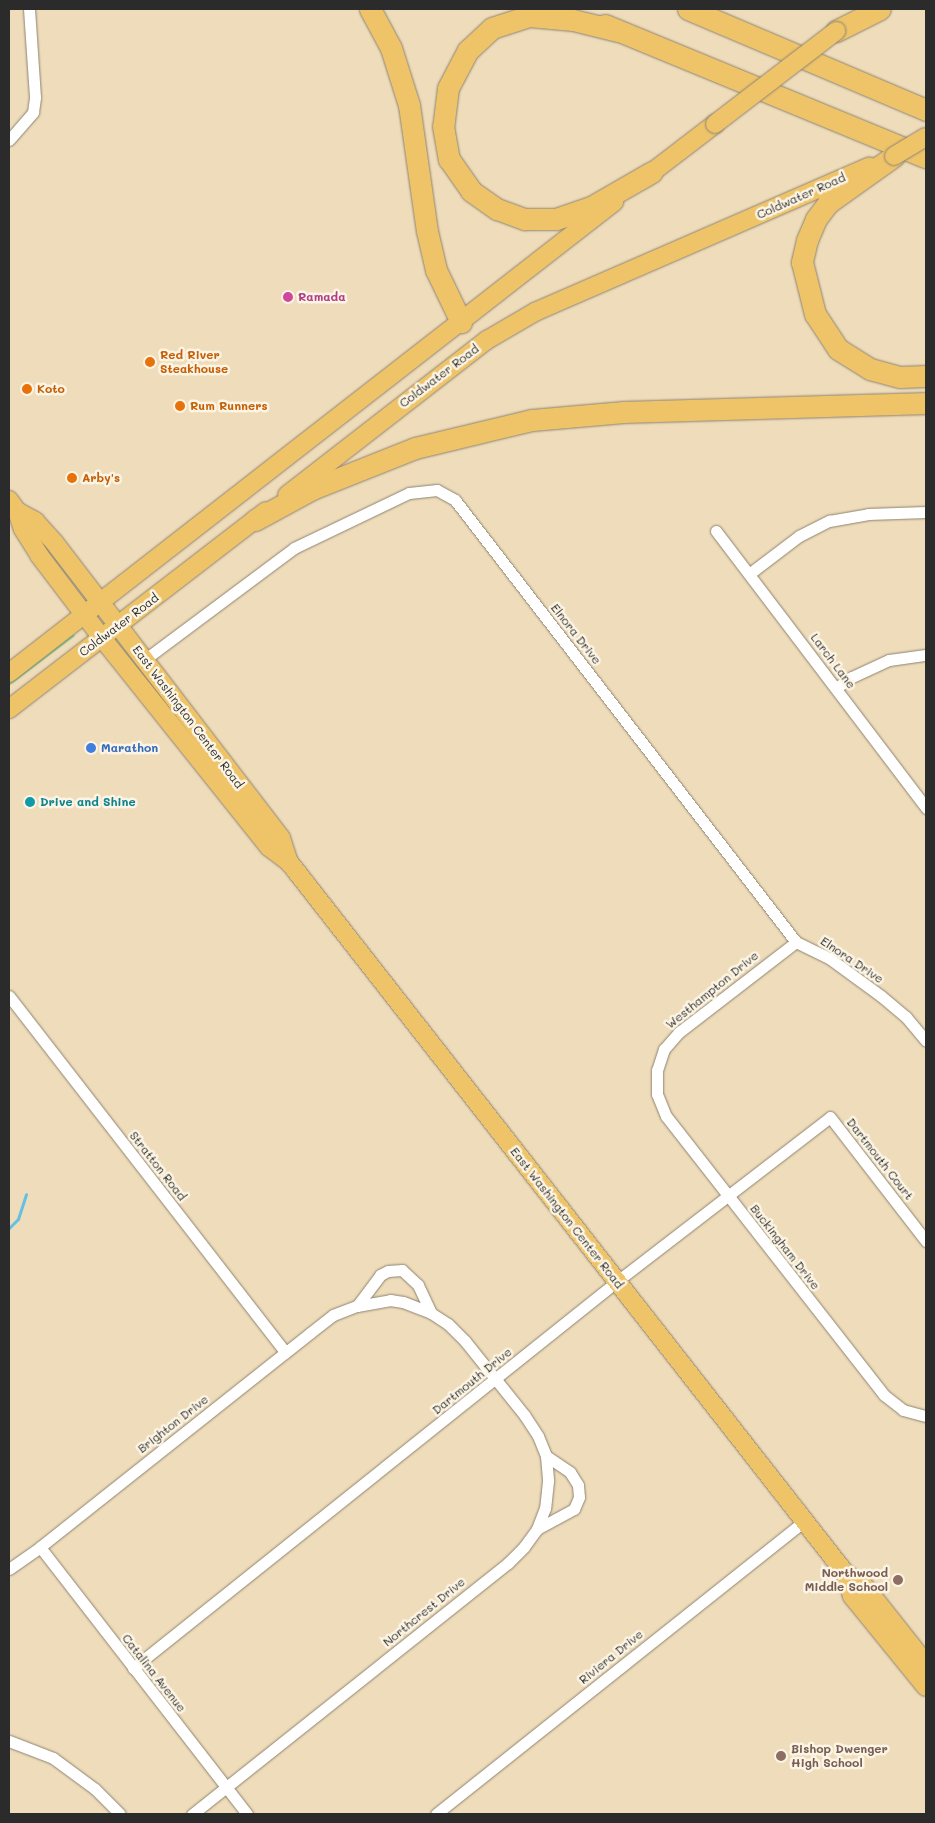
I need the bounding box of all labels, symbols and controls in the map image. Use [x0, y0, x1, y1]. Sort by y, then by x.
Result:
street label: Coldwater Road [754, 170, 848, 222]
place label: Ramada [298, 290, 346, 304]
marker: Ramada [282, 291, 294, 303]
street label: Coldwater Road [397, 341, 481, 411]
place label: Red River Steakhouse [160, 348, 228, 376]
marker: Red River Steakhouse [144, 356, 156, 368]
place label: Koto [37, 382, 65, 396]
marker: Koto [21, 383, 33, 395]
place label: Rum Runners [190, 399, 267, 413]
marker: Rum Runners [174, 400, 186, 412]
place label: Arby's [82, 471, 120, 485]
marker: Arby's [66, 472, 78, 484]
street label: Coldwater Road [77, 590, 161, 660]
street label: Elnora Drive [548, 601, 604, 667]
street label: Larch Lane [808, 631, 858, 691]
street label: East Washington Center Road [130, 643, 246, 791]
place label: Marathon [101, 741, 158, 755]
marker: Marathon [85, 742, 97, 754]
place label: Drive and Shine [40, 795, 136, 809]
marker: Drive and Shine [24, 796, 36, 808]
street label: Elnora Drive [818, 934, 886, 986]
street label: Westhampton Drive [663, 948, 761, 1032]
street label: Dartmouth Court [844, 1115, 916, 1203]
street label: Stratton Road [127, 1129, 189, 1203]
street label: East Washington Center Road [507, 1145, 627, 1291]
street label: Buckingham Drive [747, 1202, 823, 1292]
street label: Dartmouth Drive [429, 1345, 515, 1417]
street label: Brighton Drive [135, 1392, 211, 1456]
place label: Northwood Middle School [805, 1566, 888, 1594]
marker: Northwood Middle School [892, 1574, 904, 1586]
street label: Northcrest Drive [380, 1575, 468, 1649]
street label: Riviera Drive [576, 1627, 646, 1687]
street label: Catalina Avenue [119, 1631, 189, 1715]
place label: Bishop Dwenger High School [791, 1742, 888, 1770]
marker: Bishop Dwenger High School [775, 1750, 787, 1762]

